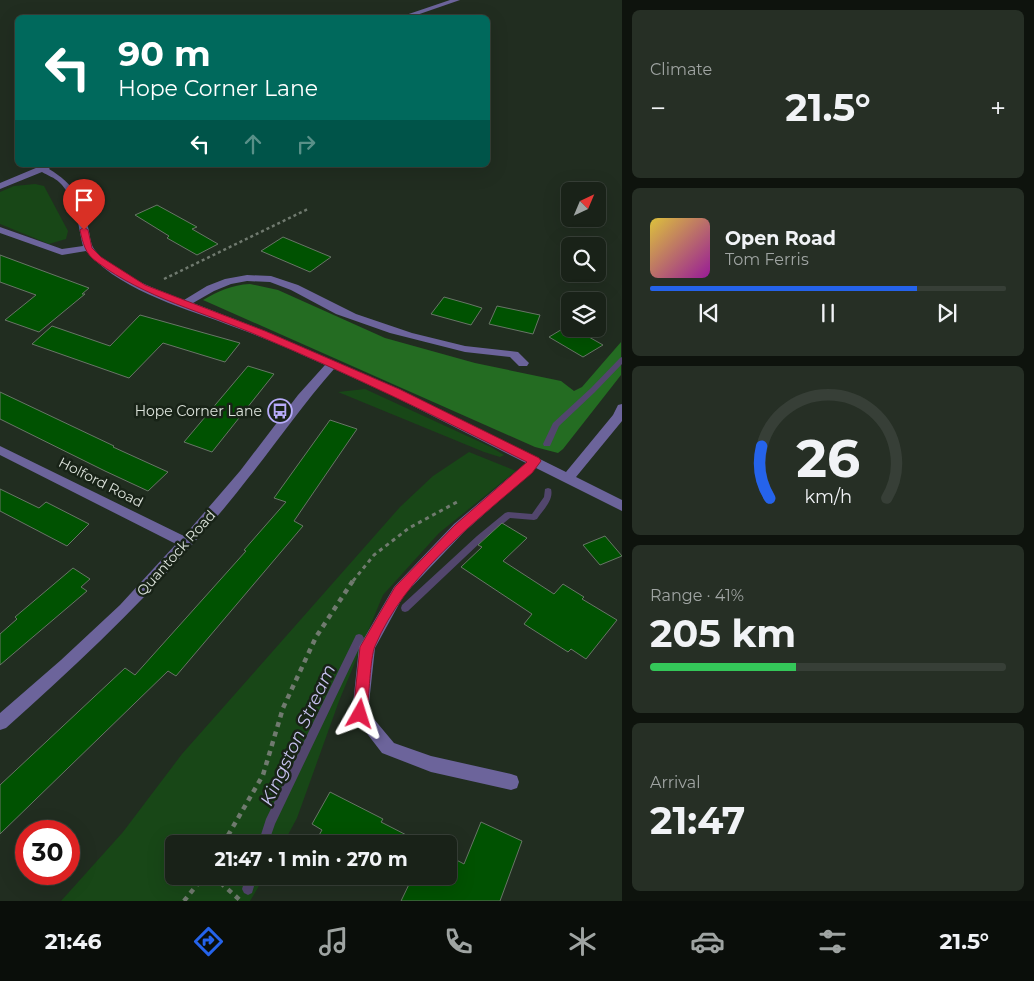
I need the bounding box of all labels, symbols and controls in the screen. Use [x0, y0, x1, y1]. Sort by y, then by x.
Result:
text: 90 m [118, 32, 211, 75]
icon: left [35, 35, 100, 100]
text: Climate [650, 60, 712, 79]
text: Hope Corner Lane [118, 75, 318, 102]
text: 21.5° [785, 84, 871, 131]
text: − [650, 91, 666, 125]
text: + [990, 91, 1006, 125]
icon: left [186, 130, 214, 158]
icon: ahead [239, 130, 267, 158]
icon: right [292, 130, 320, 158]
pin [63, 179, 105, 230]
north arrow [561, 182, 606, 228]
map controls [561, 182, 606, 337]
icon: arrive [70, 186, 98, 214]
text: Open Road [725, 227, 836, 250]
button: search [561, 237, 606, 282]
text: Tom Ferris [725, 250, 809, 269]
button: layers [561, 292, 606, 337]
icon: previous [695, 299, 723, 327]
icon: pause [814, 299, 842, 327]
icon: next [933, 299, 961, 327]
bus stop icon: Hope Corner Lane [267, 398, 293, 424]
place label: Hope Corner Lane [135, 402, 262, 420]
text: 26 [796, 427, 860, 490]
street label: Holford Road [56, 453, 146, 511]
text: km/h [804, 486, 852, 507]
street label: Quantock Road [133, 506, 219, 600]
text: Range · 41% [650, 586, 744, 605]
text: 205 km [650, 610, 796, 657]
water label: Kingston Stream [256, 661, 340, 809]
position arrow [333, 687, 385, 739]
text: Arrival [650, 773, 700, 792]
text: 21:47 [650, 797, 745, 844]
speed limit sign: 30 [15, 820, 80, 885]
text: 21:47 · 1 min · 270 m [214, 848, 408, 871]
icon: directions [191, 924, 226, 959]
icon: music [316, 924, 351, 959]
icon: phone [441, 924, 476, 959]
icon: climate [565, 924, 600, 959]
icon: car [690, 924, 725, 959]
icon: filters [815, 924, 850, 959]
text: 21:46 [45, 928, 101, 955]
text: 21.5° [940, 928, 989, 955]

